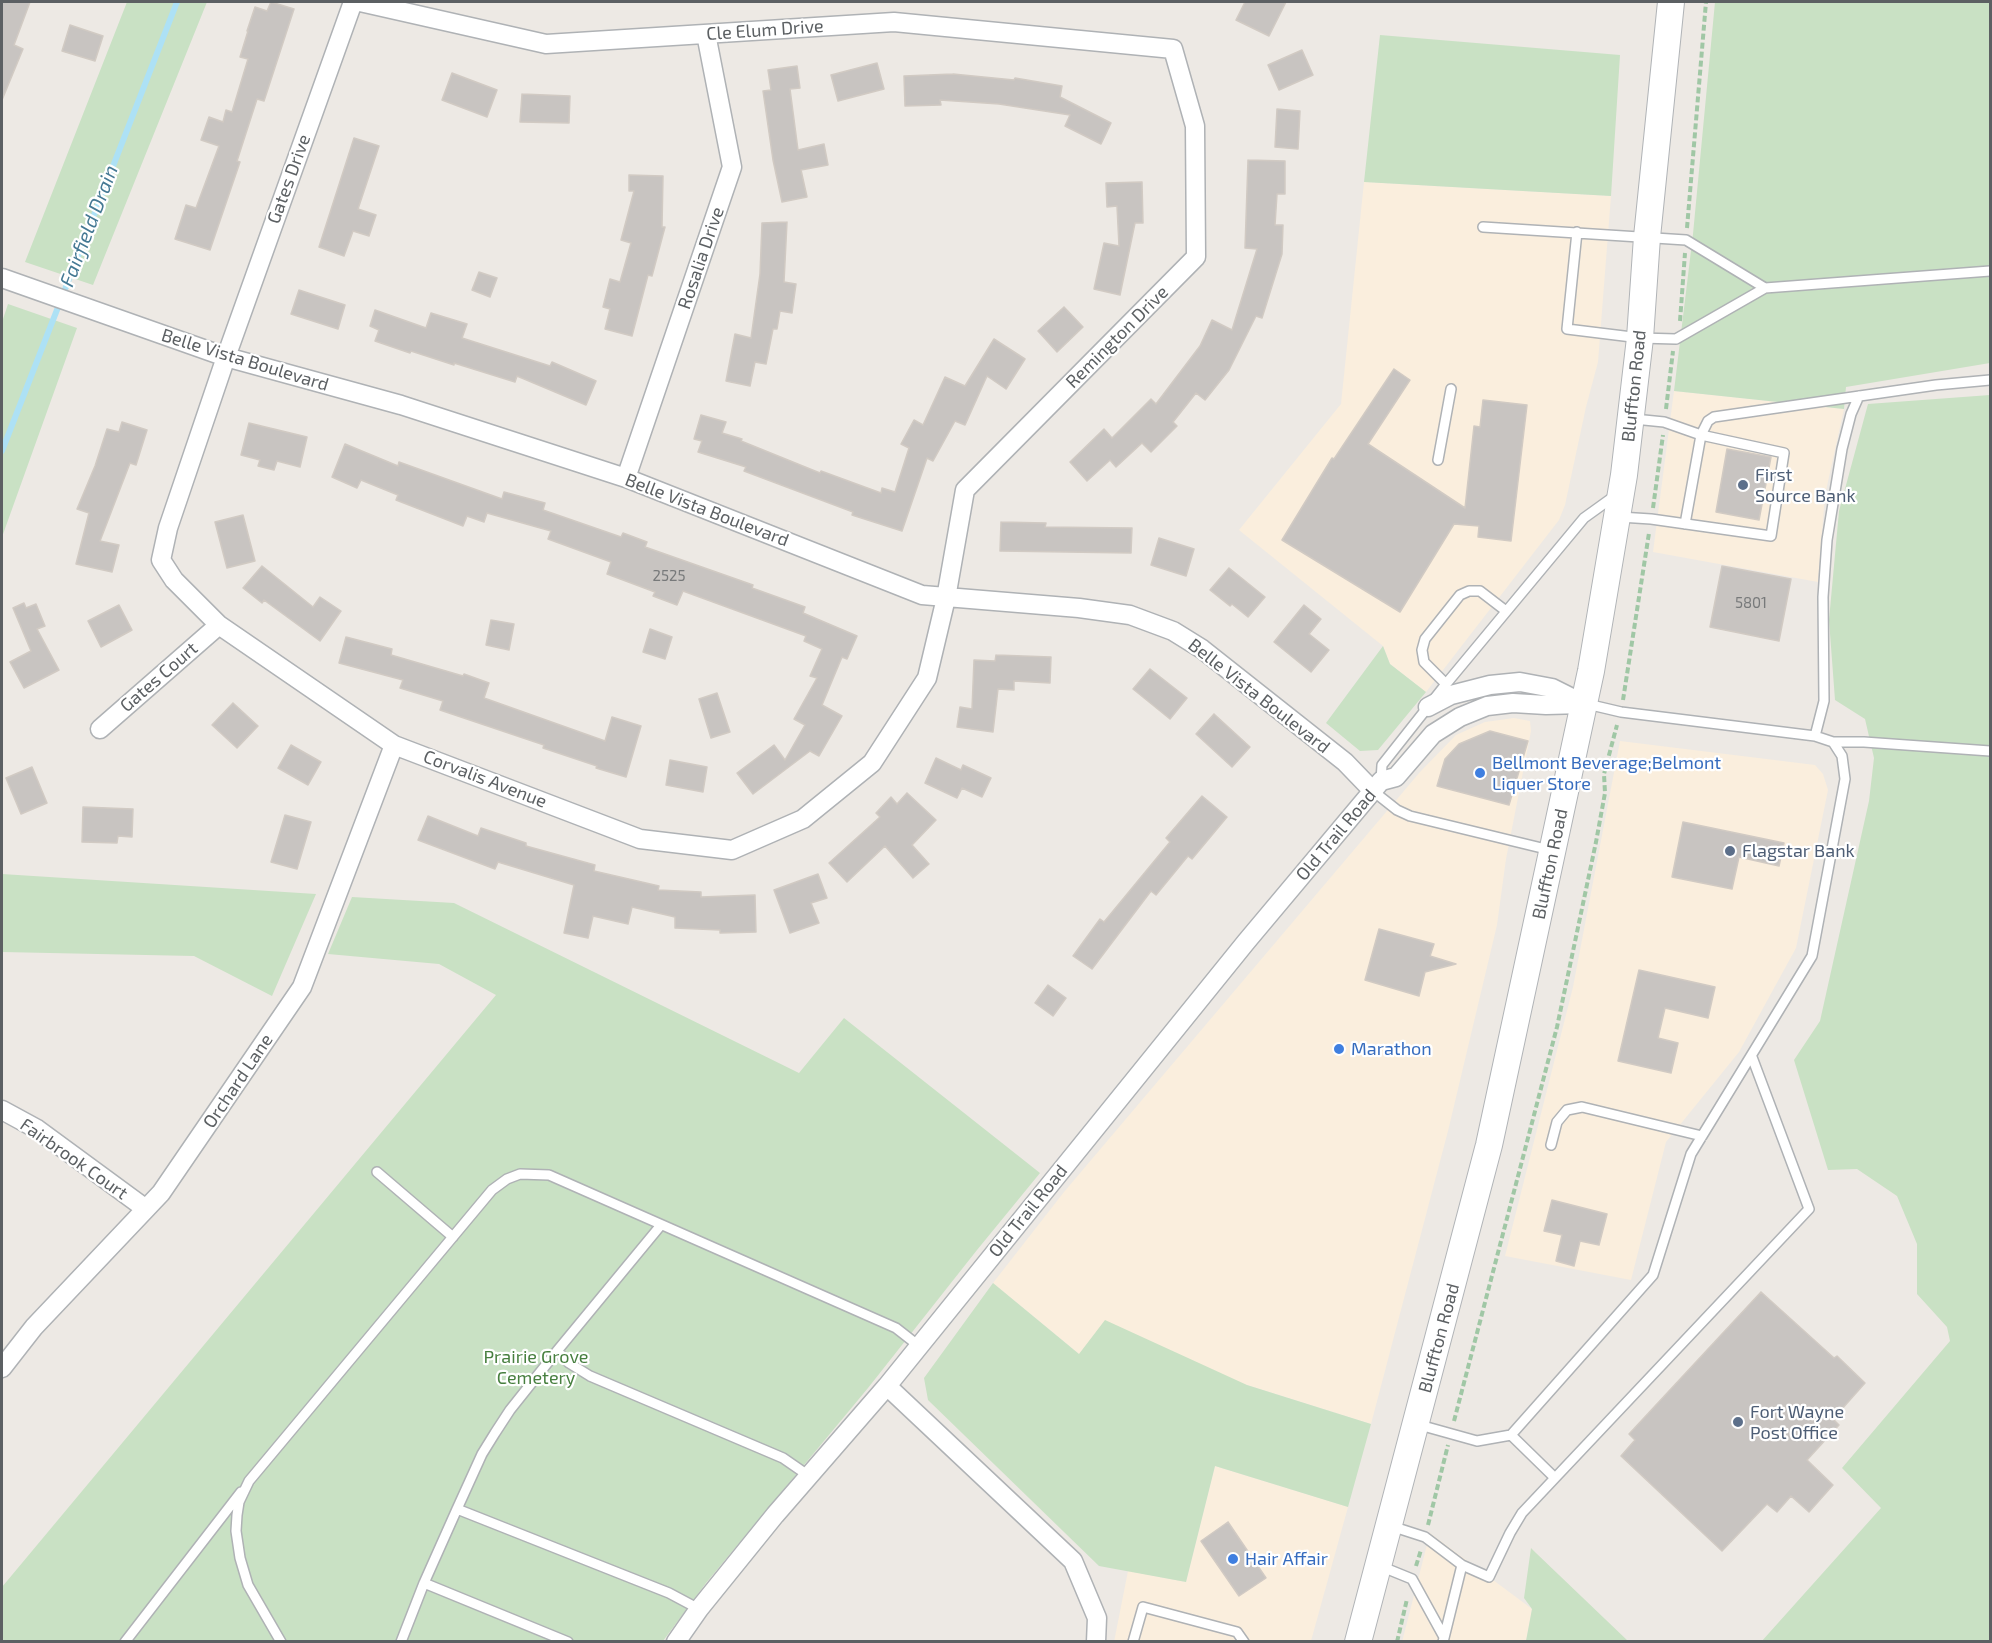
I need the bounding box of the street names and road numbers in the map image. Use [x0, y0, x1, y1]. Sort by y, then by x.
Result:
street label: Cle Elum Drive [706, 15, 824, 45]
street label: Gates Drive [263, 131, 315, 227]
street label: Rosalia Drive [673, 204, 729, 312]
street label: Remington Drive [1061, 281, 1173, 393]
street label: Belle Vista Boulevard [159, 324, 331, 396]
street label: Bluffton Road [1617, 329, 1651, 443]
street label: Belle Vista Boulevard [622, 469, 792, 551]
street label: Belle Vista Boulevard [1184, 634, 1334, 758]
street label: Gates Court [116, 637, 202, 717]
street label: Corvalis Avenue [420, 746, 550, 812]
street label: Old Trail Road [1291, 785, 1381, 885]
street label: Bluffton Road [1528, 807, 1572, 921]
street label: Orchard Lane [199, 1030, 277, 1132]
street label: Fairbrook Court [16, 1114, 132, 1204]
street label: Old Trail Road [984, 1160, 1072, 1262]
street label: Bluffton Road [1414, 1281, 1464, 1395]

